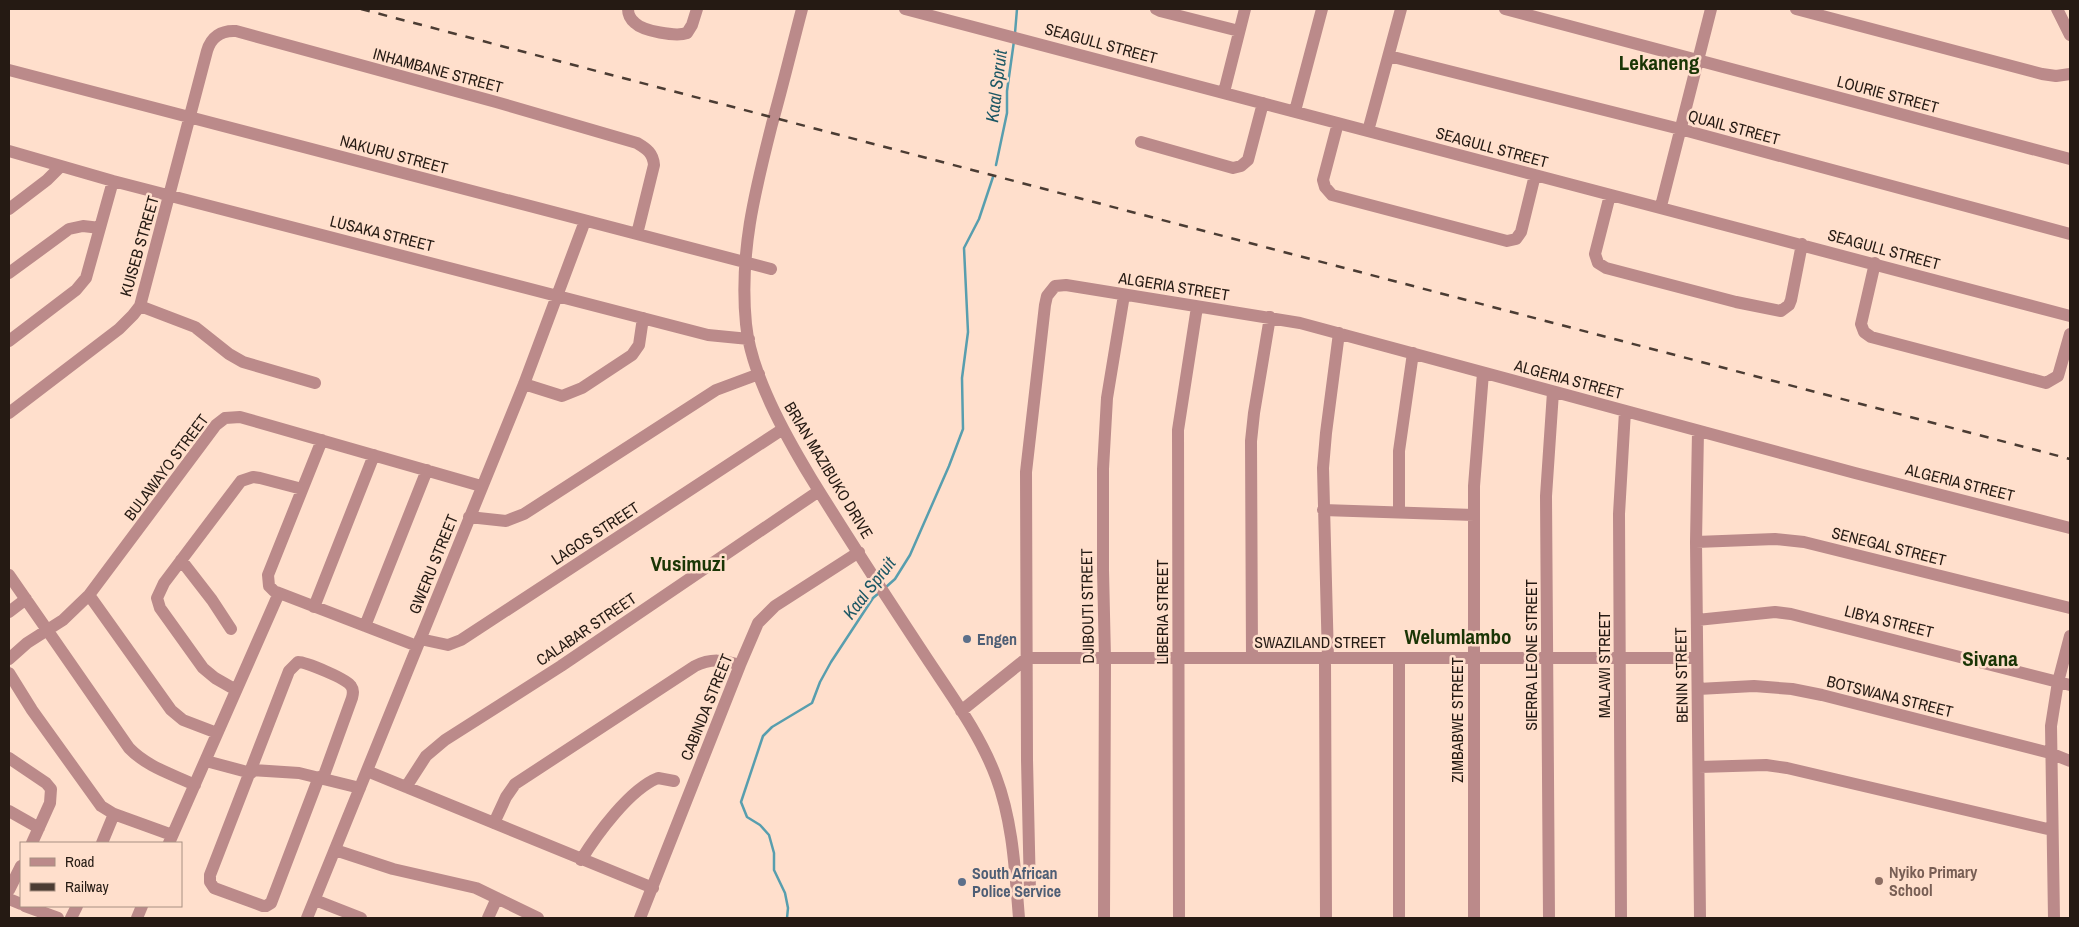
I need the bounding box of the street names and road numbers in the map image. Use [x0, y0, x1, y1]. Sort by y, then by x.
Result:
street label: SEAGULL STREET [1042, 17, 1160, 69]
street label: INHAMBANE STREET [371, 42, 505, 98]
street label: LOURIE STREET [1835, 70, 1941, 118]
street label: QUAIL STREET [1686, 104, 1782, 150]
street label: SEAGULL STREET [1433, 121, 1551, 173]
street label: NAKURU STREET [338, 129, 450, 179]
street label: KUISEB STREET [114, 193, 164, 299]
street label: LUSAKA STREET [328, 209, 436, 257]
street label: SEAGULL STREET [1825, 223, 1943, 275]
street label: ALGERIA STREET [1116, 266, 1231, 306]
street label: ALGERIA STREET [1511, 354, 1626, 404]
street label: BRIAN MAZIBUKO DRIVE [779, 397, 879, 543]
street label: BULAWAYO STREET [119, 409, 213, 525]
street label: ALGERIA STREET [1902, 458, 2017, 506]
street label: LAGOS STREET [547, 496, 643, 570]
street label: GWERU STREET [403, 511, 463, 617]
street label: SENEGAL STREET [1830, 521, 1948, 571]
street label: DJIBOUTI STREET [1075, 548, 1099, 664]
street label: LIBERIA STREET [1151, 559, 1173, 665]
street label: SIERRA LEONE STREET [1520, 579, 1542, 731]
street label: CALABAR STREET [531, 587, 641, 671]
street label: LIBYA STREET [1842, 599, 1936, 643]
street label: MALAWI STREET [1593, 612, 1615, 718]
street label: BENIN STREET [1669, 627, 1693, 723]
street label: SWAZILAND STREET [1254, 631, 1386, 653]
street label: CABINDA STREET [675, 650, 737, 764]
street label: ZIMBABWE STREET [1446, 657, 1468, 783]
street label: BOTSWANA STREET [1825, 670, 1955, 722]

